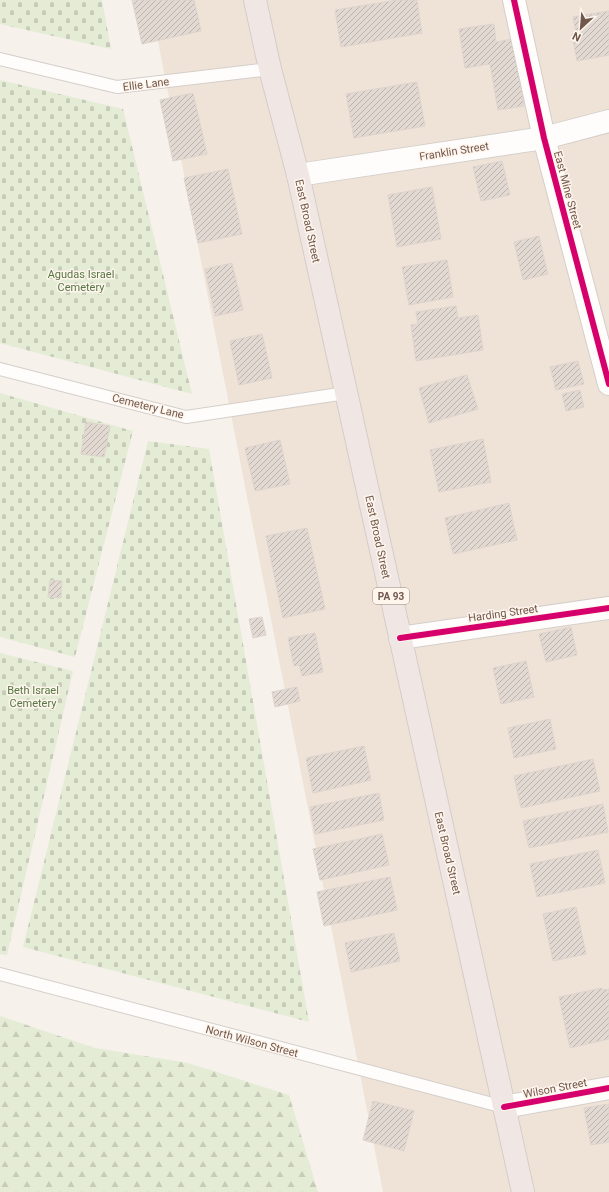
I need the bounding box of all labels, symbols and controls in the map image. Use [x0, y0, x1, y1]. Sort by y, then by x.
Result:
north arrow [561, 8, 601, 48]
text: N [570, 29, 583, 44]
street label: Ellie Lane [122, 75, 170, 94]
street label: Franklin Street [418, 140, 490, 163]
street label: East Mine Street [551, 150, 584, 231]
street label: East Broad Street [292, 178, 323, 264]
park label: Agudas Israel Cemetery [48, 268, 114, 294]
street label: Cemetery Lane [111, 391, 185, 422]
street label: East Broad Street [362, 494, 393, 580]
road number: PA 93 [373, 588, 409, 604]
street label: Harding Street [467, 602, 539, 625]
park label: Beth Israel Cemetery [7, 684, 59, 710]
street label: East Broad Street [432, 810, 463, 896]
street label: North Wilson Street [204, 1023, 300, 1060]
street label: Wilson Street [522, 1076, 589, 1101]

